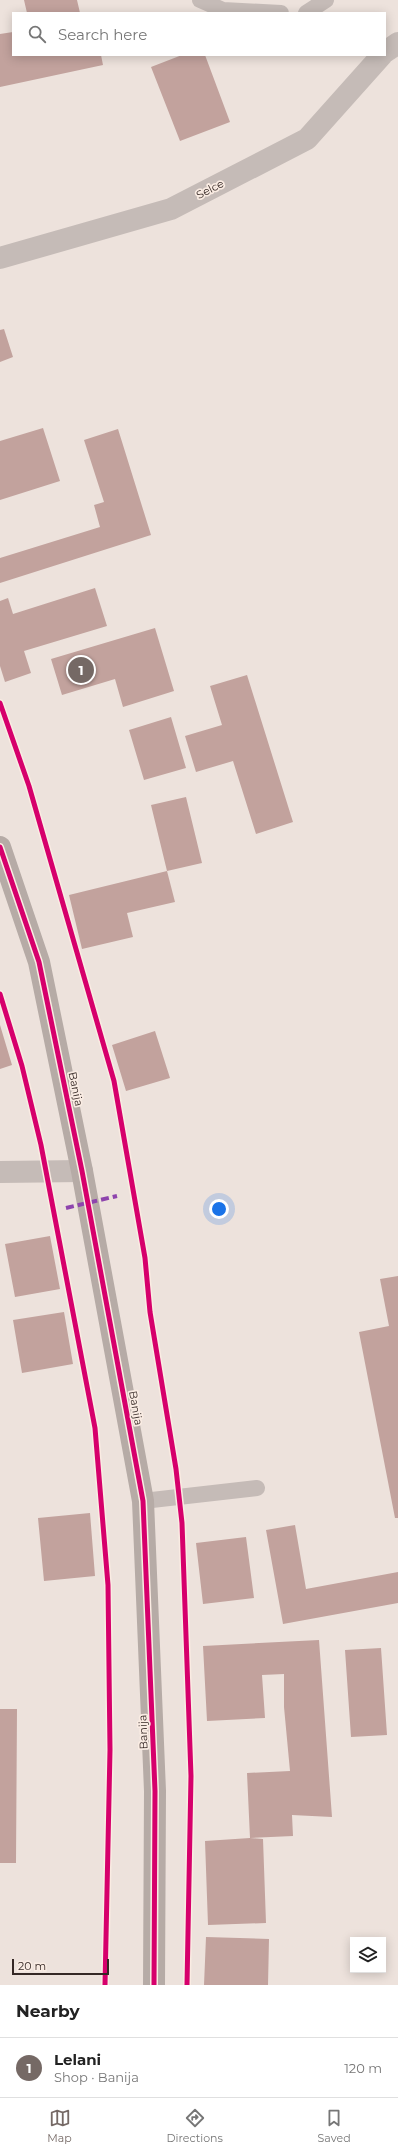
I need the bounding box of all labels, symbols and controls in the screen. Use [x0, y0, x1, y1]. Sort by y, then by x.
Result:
search box [12, 12, 386, 56]
icon: search [26, 23, 48, 45]
text: Search here [58, 25, 147, 44]
street label: Selce [194, 176, 226, 202]
pin: 1 [68, 655, 94, 685]
street label: Banija [66, 1071, 86, 1107]
your location [209, 1199, 229, 1219]
street label: Banija [126, 1390, 146, 1426]
street label: Banija [135, 1714, 151, 1750]
map controls [350, 1937, 386, 1973]
button: layers [350, 1937, 386, 1973]
scale bar [12, 1957, 109, 1976]
text: 20 m [18, 1959, 46, 1973]
text: Nearby [16, 2001, 80, 2021]
text: Lelani [54, 2050, 101, 2069]
text: 1 [26, 2060, 32, 2076]
text: 120 m [344, 2060, 382, 2076]
text: Shop · Banija [54, 2069, 139, 2085]
tab: Map [47, 2107, 72, 2145]
tab: Directions [167, 2107, 223, 2145]
tab: Saved [318, 2107, 351, 2145]

